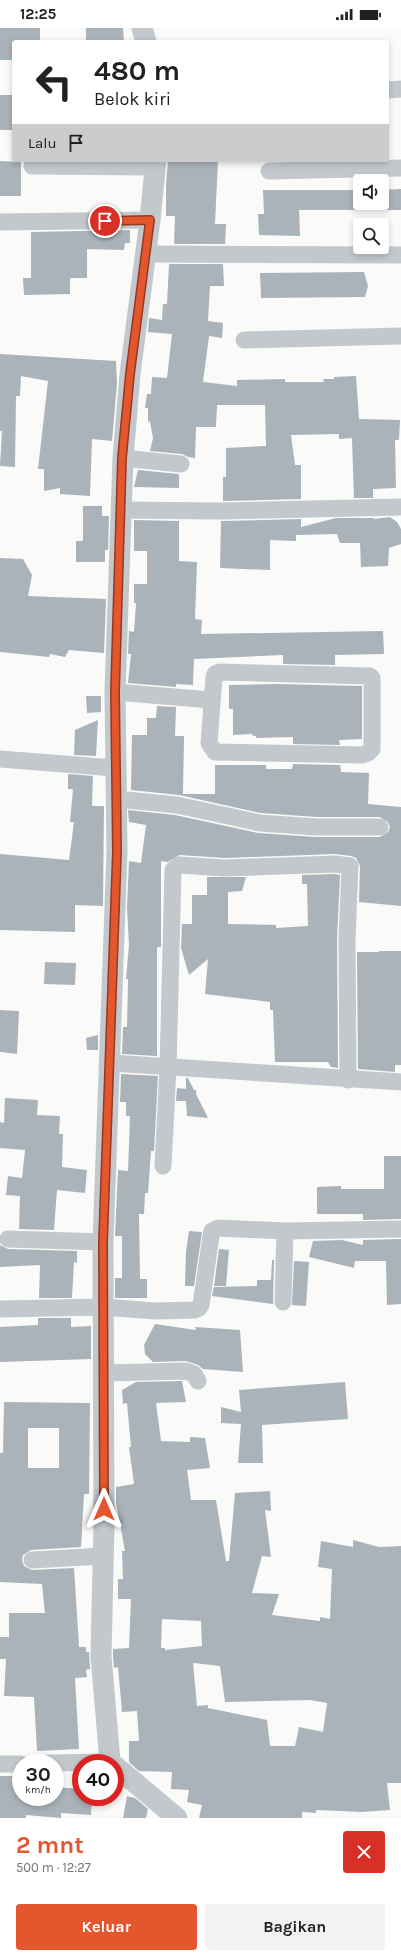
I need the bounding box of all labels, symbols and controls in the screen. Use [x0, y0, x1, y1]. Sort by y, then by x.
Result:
text: 12:25 [20, 5, 56, 23]
text: 480 m [94, 54, 180, 87]
icon: left [28, 56, 80, 108]
text: Belok kiri [94, 88, 171, 110]
icon: arrive [65, 132, 87, 154]
text: Lalu [28, 134, 57, 152]
map controls [353, 174, 389, 254]
button: sound [353, 174, 389, 210]
pin [88, 204, 122, 238]
icon: arrive [94, 210, 116, 232]
button: search [353, 218, 389, 254]
position arrow [83, 1488, 125, 1530]
speed limit sign: 40 [72, 1754, 124, 1806]
text: 30 [25, 1763, 51, 1786]
text: km/h [25, 1784, 51, 1796]
text: 2 mnt [16, 1831, 84, 1859]
button: close [343, 1831, 385, 1873]
text: 500 m · 12:27 [16, 1860, 91, 1875]
button: Keluar [16, 1904, 197, 1950]
button: Bagikan [205, 1904, 385, 1950]

